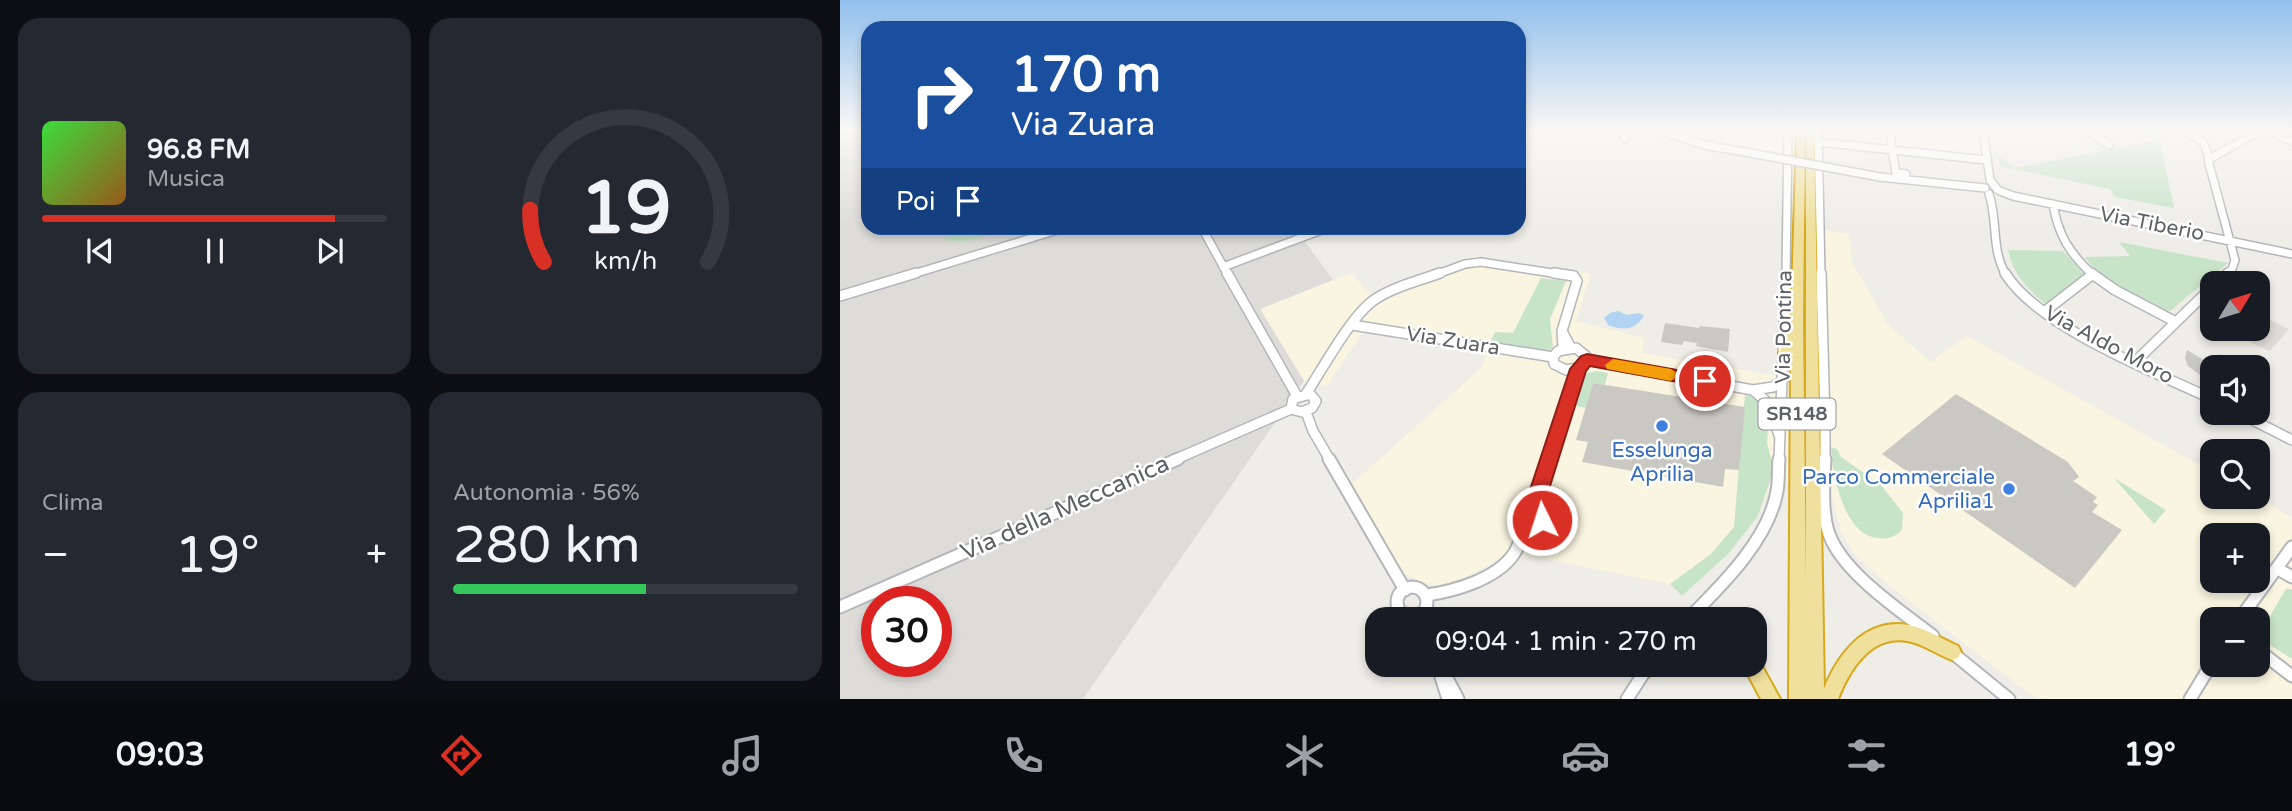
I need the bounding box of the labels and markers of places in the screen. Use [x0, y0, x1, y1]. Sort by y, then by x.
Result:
pin [1675, 351, 1735, 411]
marker: Esselunga Aprilia [1654, 418, 1670, 434]
place label: Esselunga Aprilia [1611, 438, 1713, 487]
place label: Parco Commerciale Aprilia1 [1802, 465, 1995, 514]
marker: Parco Commerciale Aprilia1 [2001, 481, 2017, 497]

